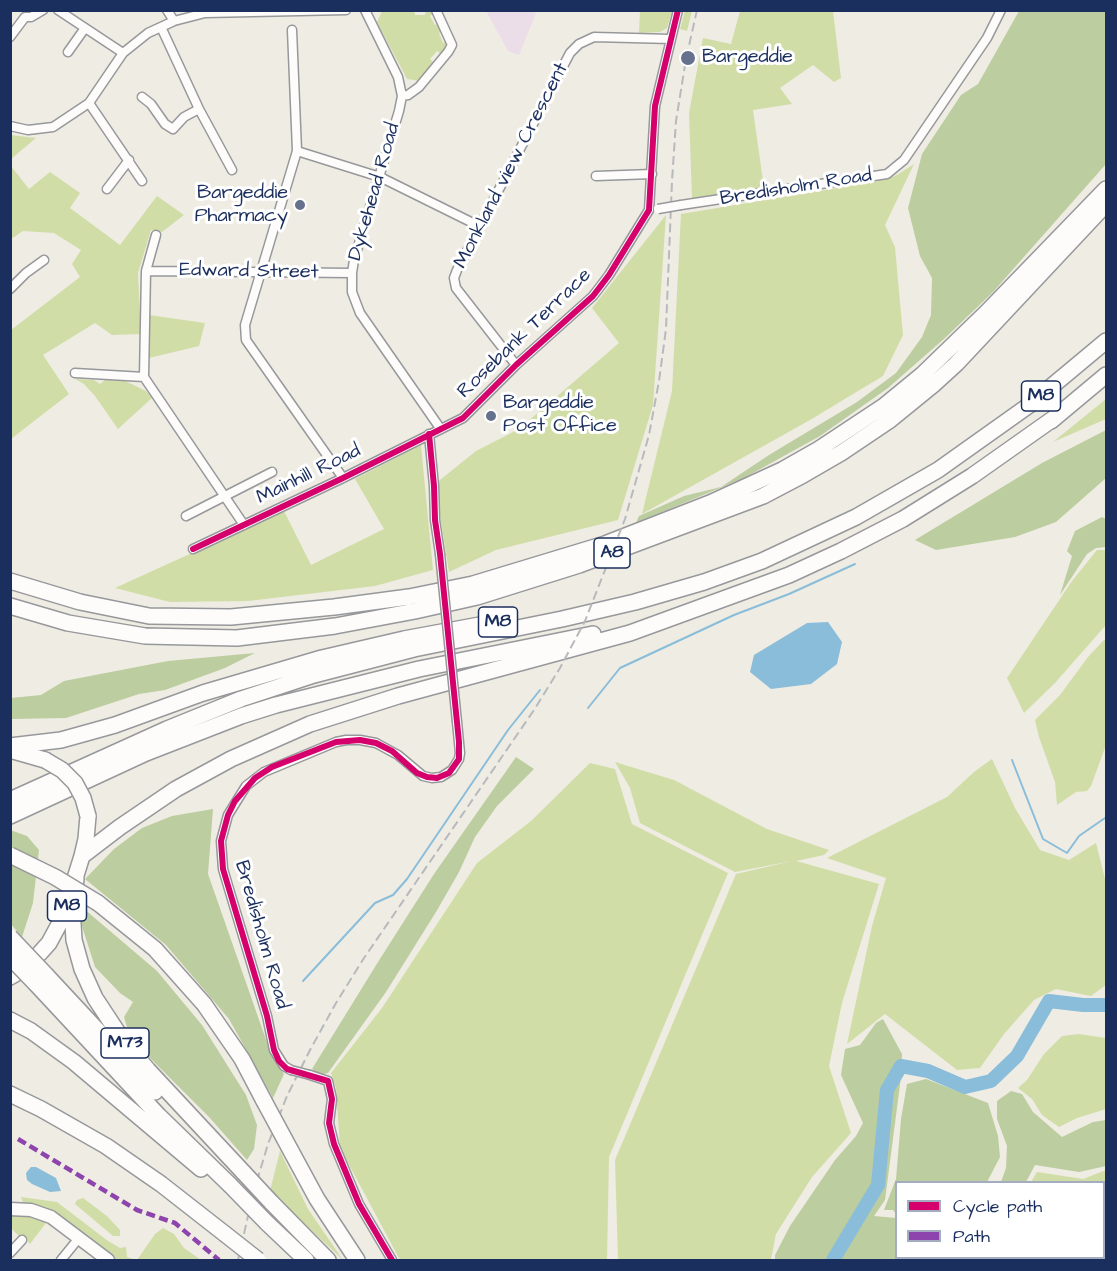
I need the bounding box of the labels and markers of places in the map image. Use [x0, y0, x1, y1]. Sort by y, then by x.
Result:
place label: Bargeddie [702, 46, 793, 70]
marker: Bargeddie [679, 49, 697, 67]
place label: Bargeddie Pharmacy [195, 182, 288, 229]
marker: Bargeddie Pharmacy [293, 198, 307, 212]
place label: Bargeddie Post Office [503, 392, 617, 439]
marker: Bargeddie Post Office [484, 409, 498, 423]

